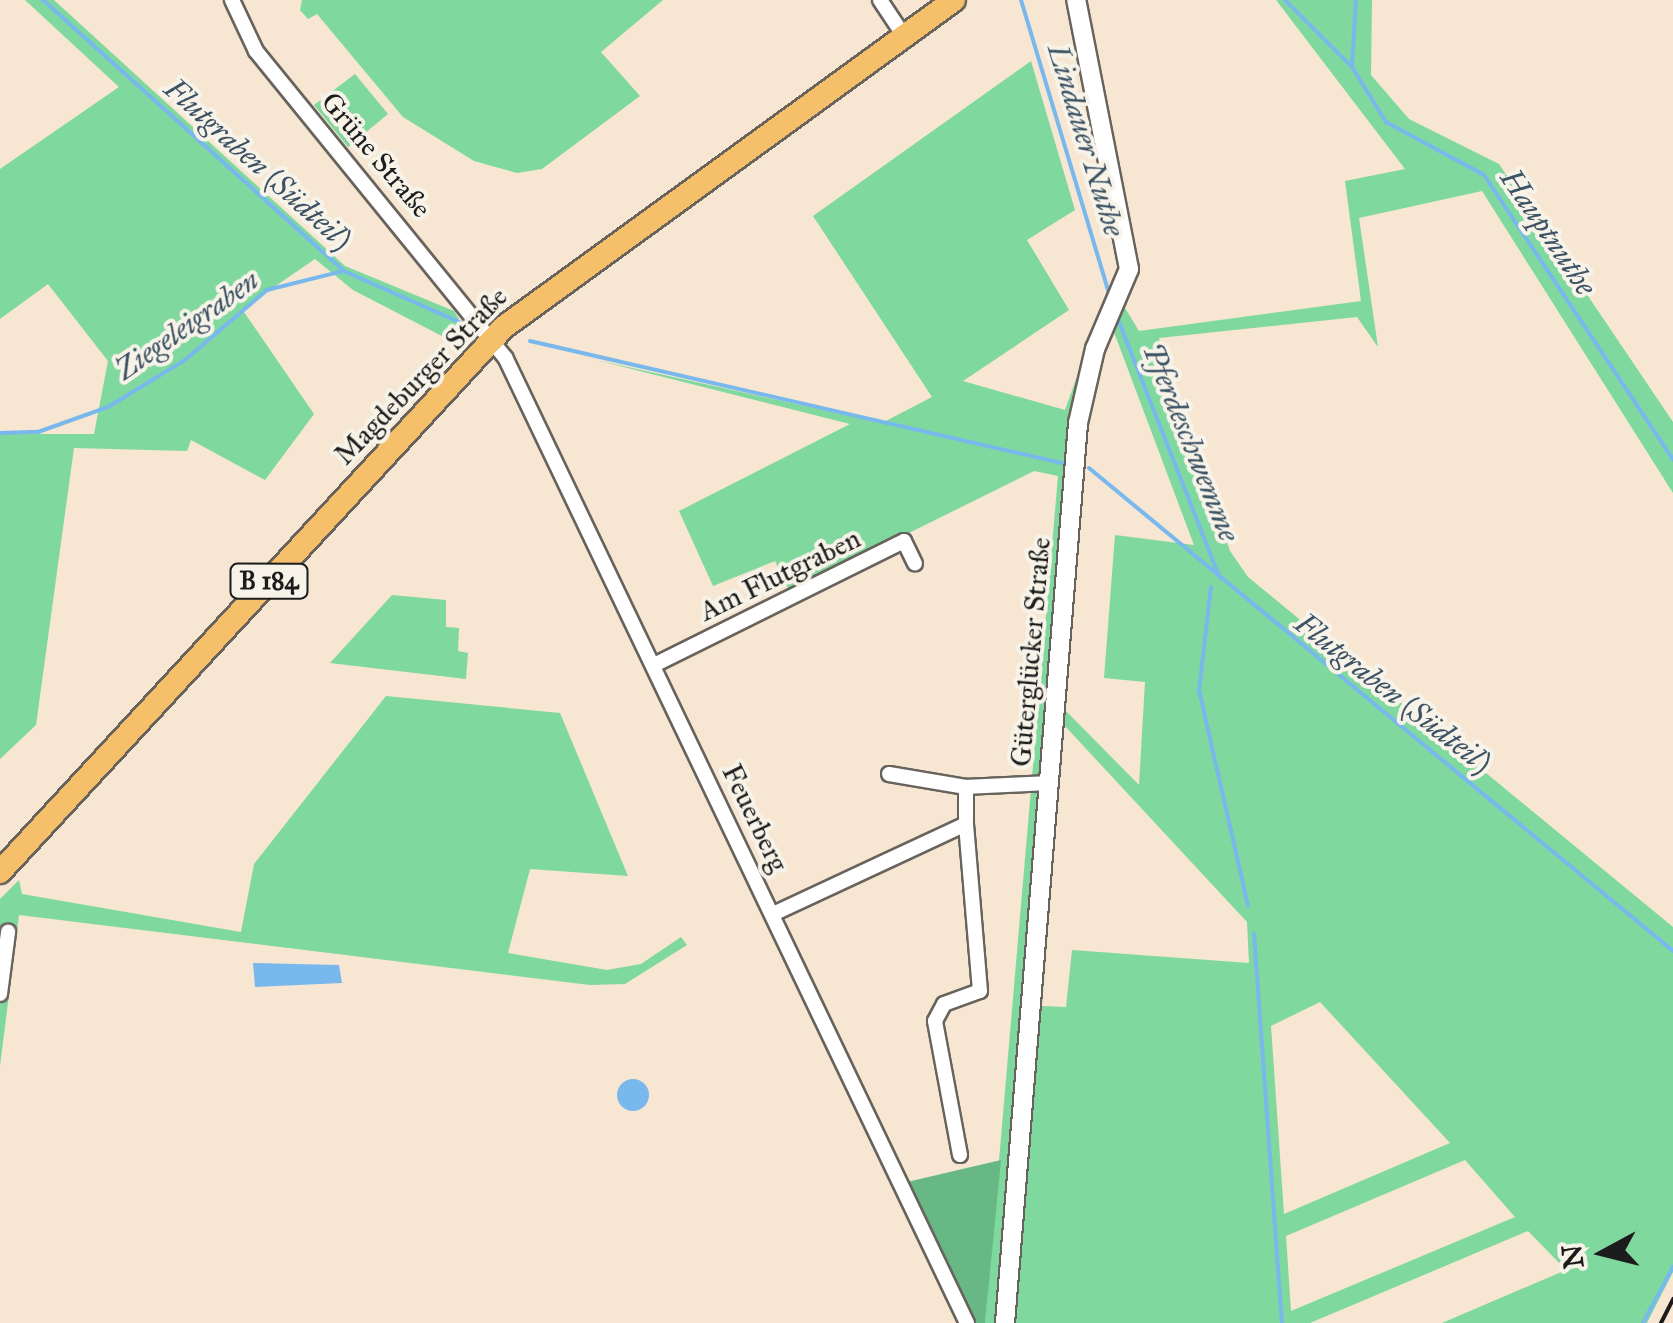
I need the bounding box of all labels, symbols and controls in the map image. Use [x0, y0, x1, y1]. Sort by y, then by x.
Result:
water label: Lindauer Nuthe [1040, 40, 1132, 240]
water label: Flutgraben (Südteil) [157, 71, 359, 257]
street label: Grüne Straße [314, 85, 438, 225]
water label: Hauptnuthe [1492, 162, 1604, 302]
water label: Ziegeleigraben [108, 262, 266, 388]
street label: Magdeburger Straße [328, 280, 514, 472]
water label: Pferdeschwemme [1135, 338, 1247, 546]
street label: Am Flutgraben [694, 522, 866, 628]
street label: Güterglücker Straße [1004, 536, 1058, 768]
road number: B 184 [229, 561, 309, 601]
water label: Flutgraben (Südteil) [1288, 605, 1498, 781]
street label: Feuerberg [715, 759, 795, 877]
north arrow [1553, 1203, 1653, 1303]
text: N [1554, 1243, 1592, 1271]

